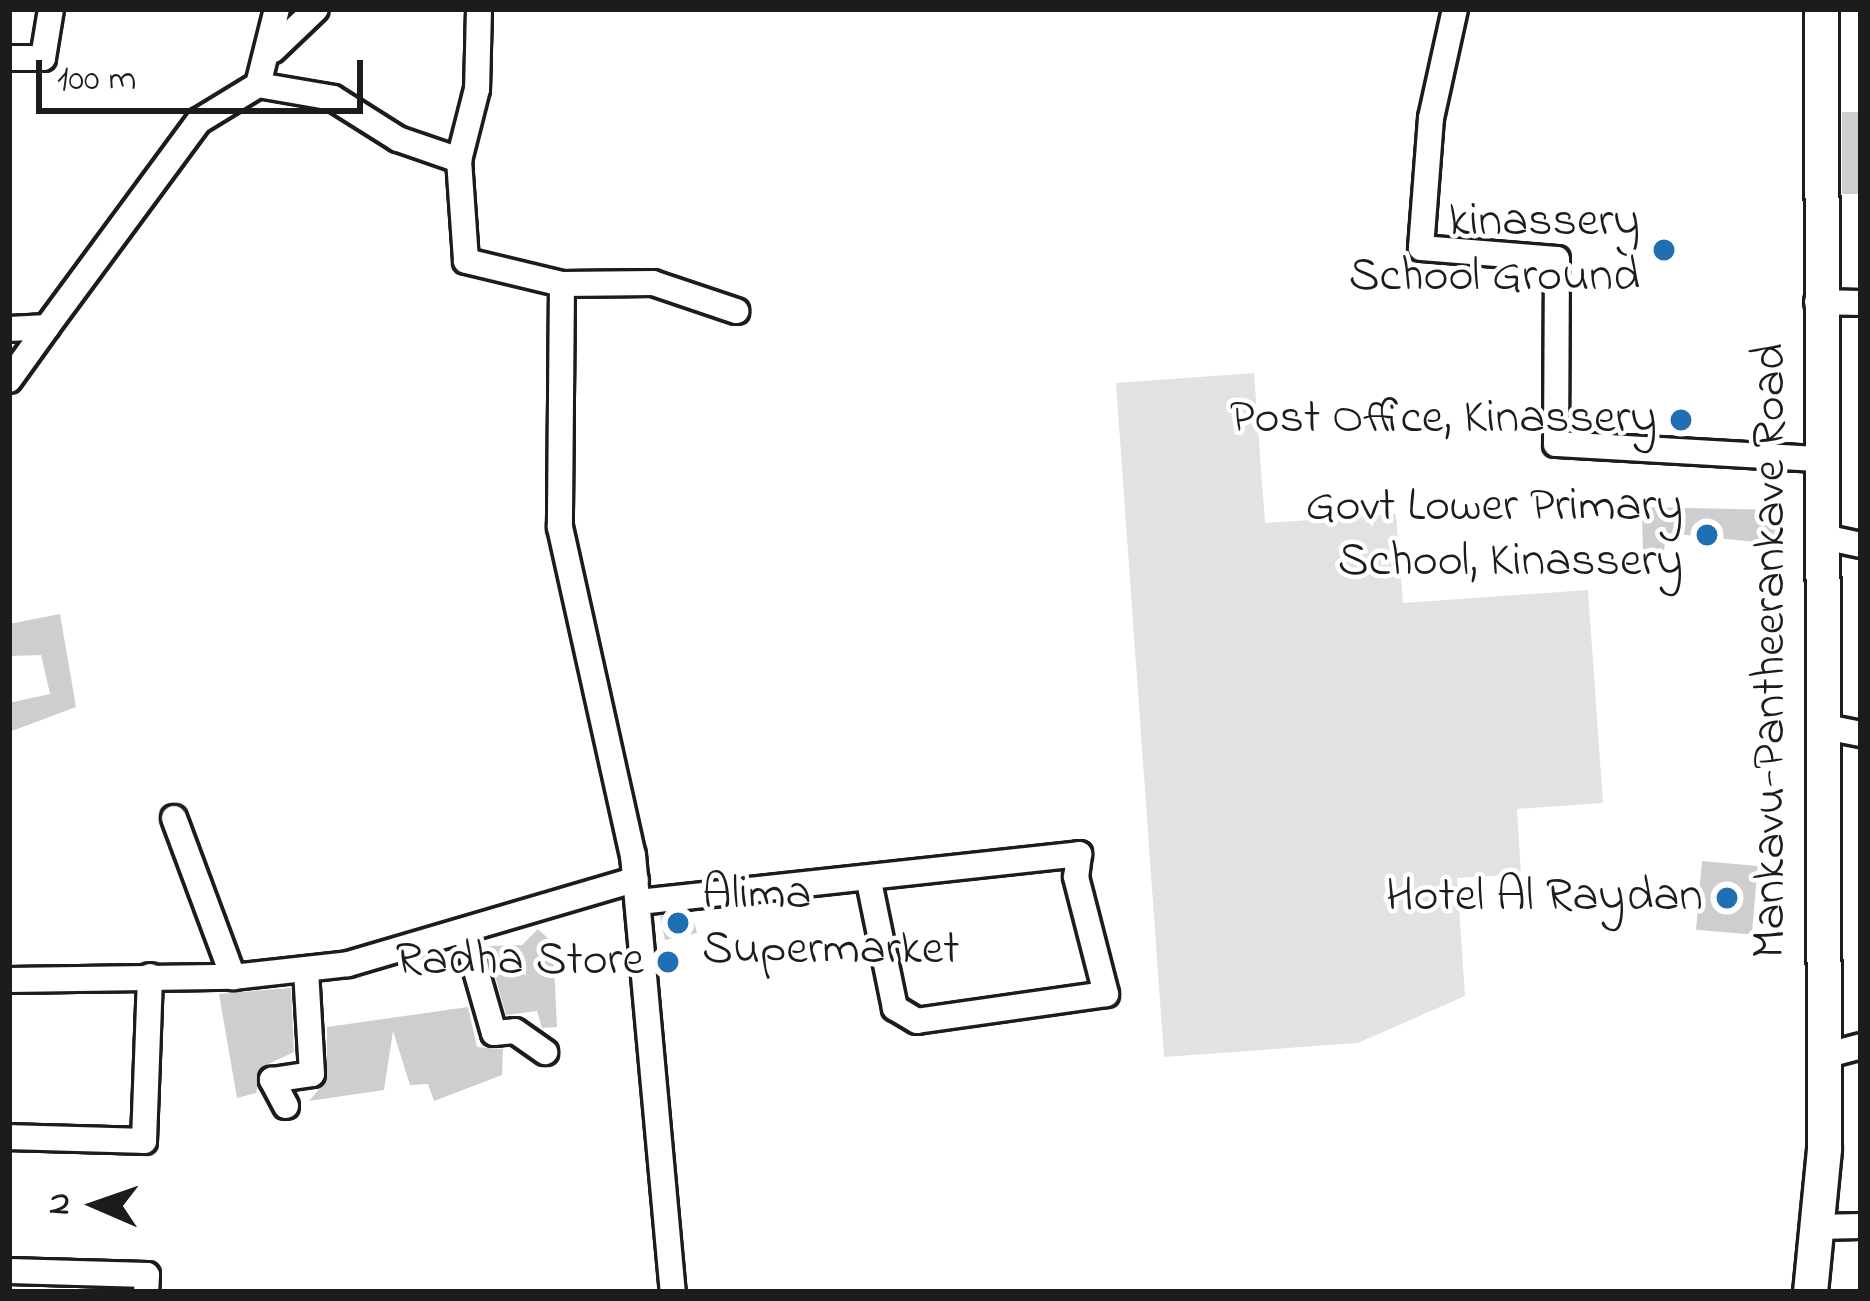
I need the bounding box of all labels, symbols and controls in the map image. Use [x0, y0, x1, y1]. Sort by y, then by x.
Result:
scale bar [42, 36, 369, 110]
text: 100 m [57, 54, 137, 107]
place label: kinassery School Ground [1349, 193, 1640, 306]
marker: kinassery School Ground [1651, 237, 1677, 263]
street label: Mankavu-Pantheerankave Road [1743, 343, 1801, 959]
place label: Post Office, Kinassery [1230, 391, 1657, 449]
marker: Post Office, Kinassery [1668, 407, 1694, 433]
place label: Govt Lower Primary School, Kinassery [1306, 478, 1683, 591]
marker: Govt Lower Primary School, Kinassery [1694, 522, 1720, 548]
place label: Alima Supermarket [702, 866, 959, 979]
place label: Hotel Al Raydan [1386, 869, 1703, 927]
marker: Hotel Al Raydan [1714, 885, 1740, 911]
marker: Alima Supermarket [665, 910, 691, 936]
place label: Radha Store [396, 933, 644, 991]
marker: Radha Store [655, 949, 681, 975]
north arrow [36, 1145, 156, 1265]
text: N [36, 1192, 84, 1216]

